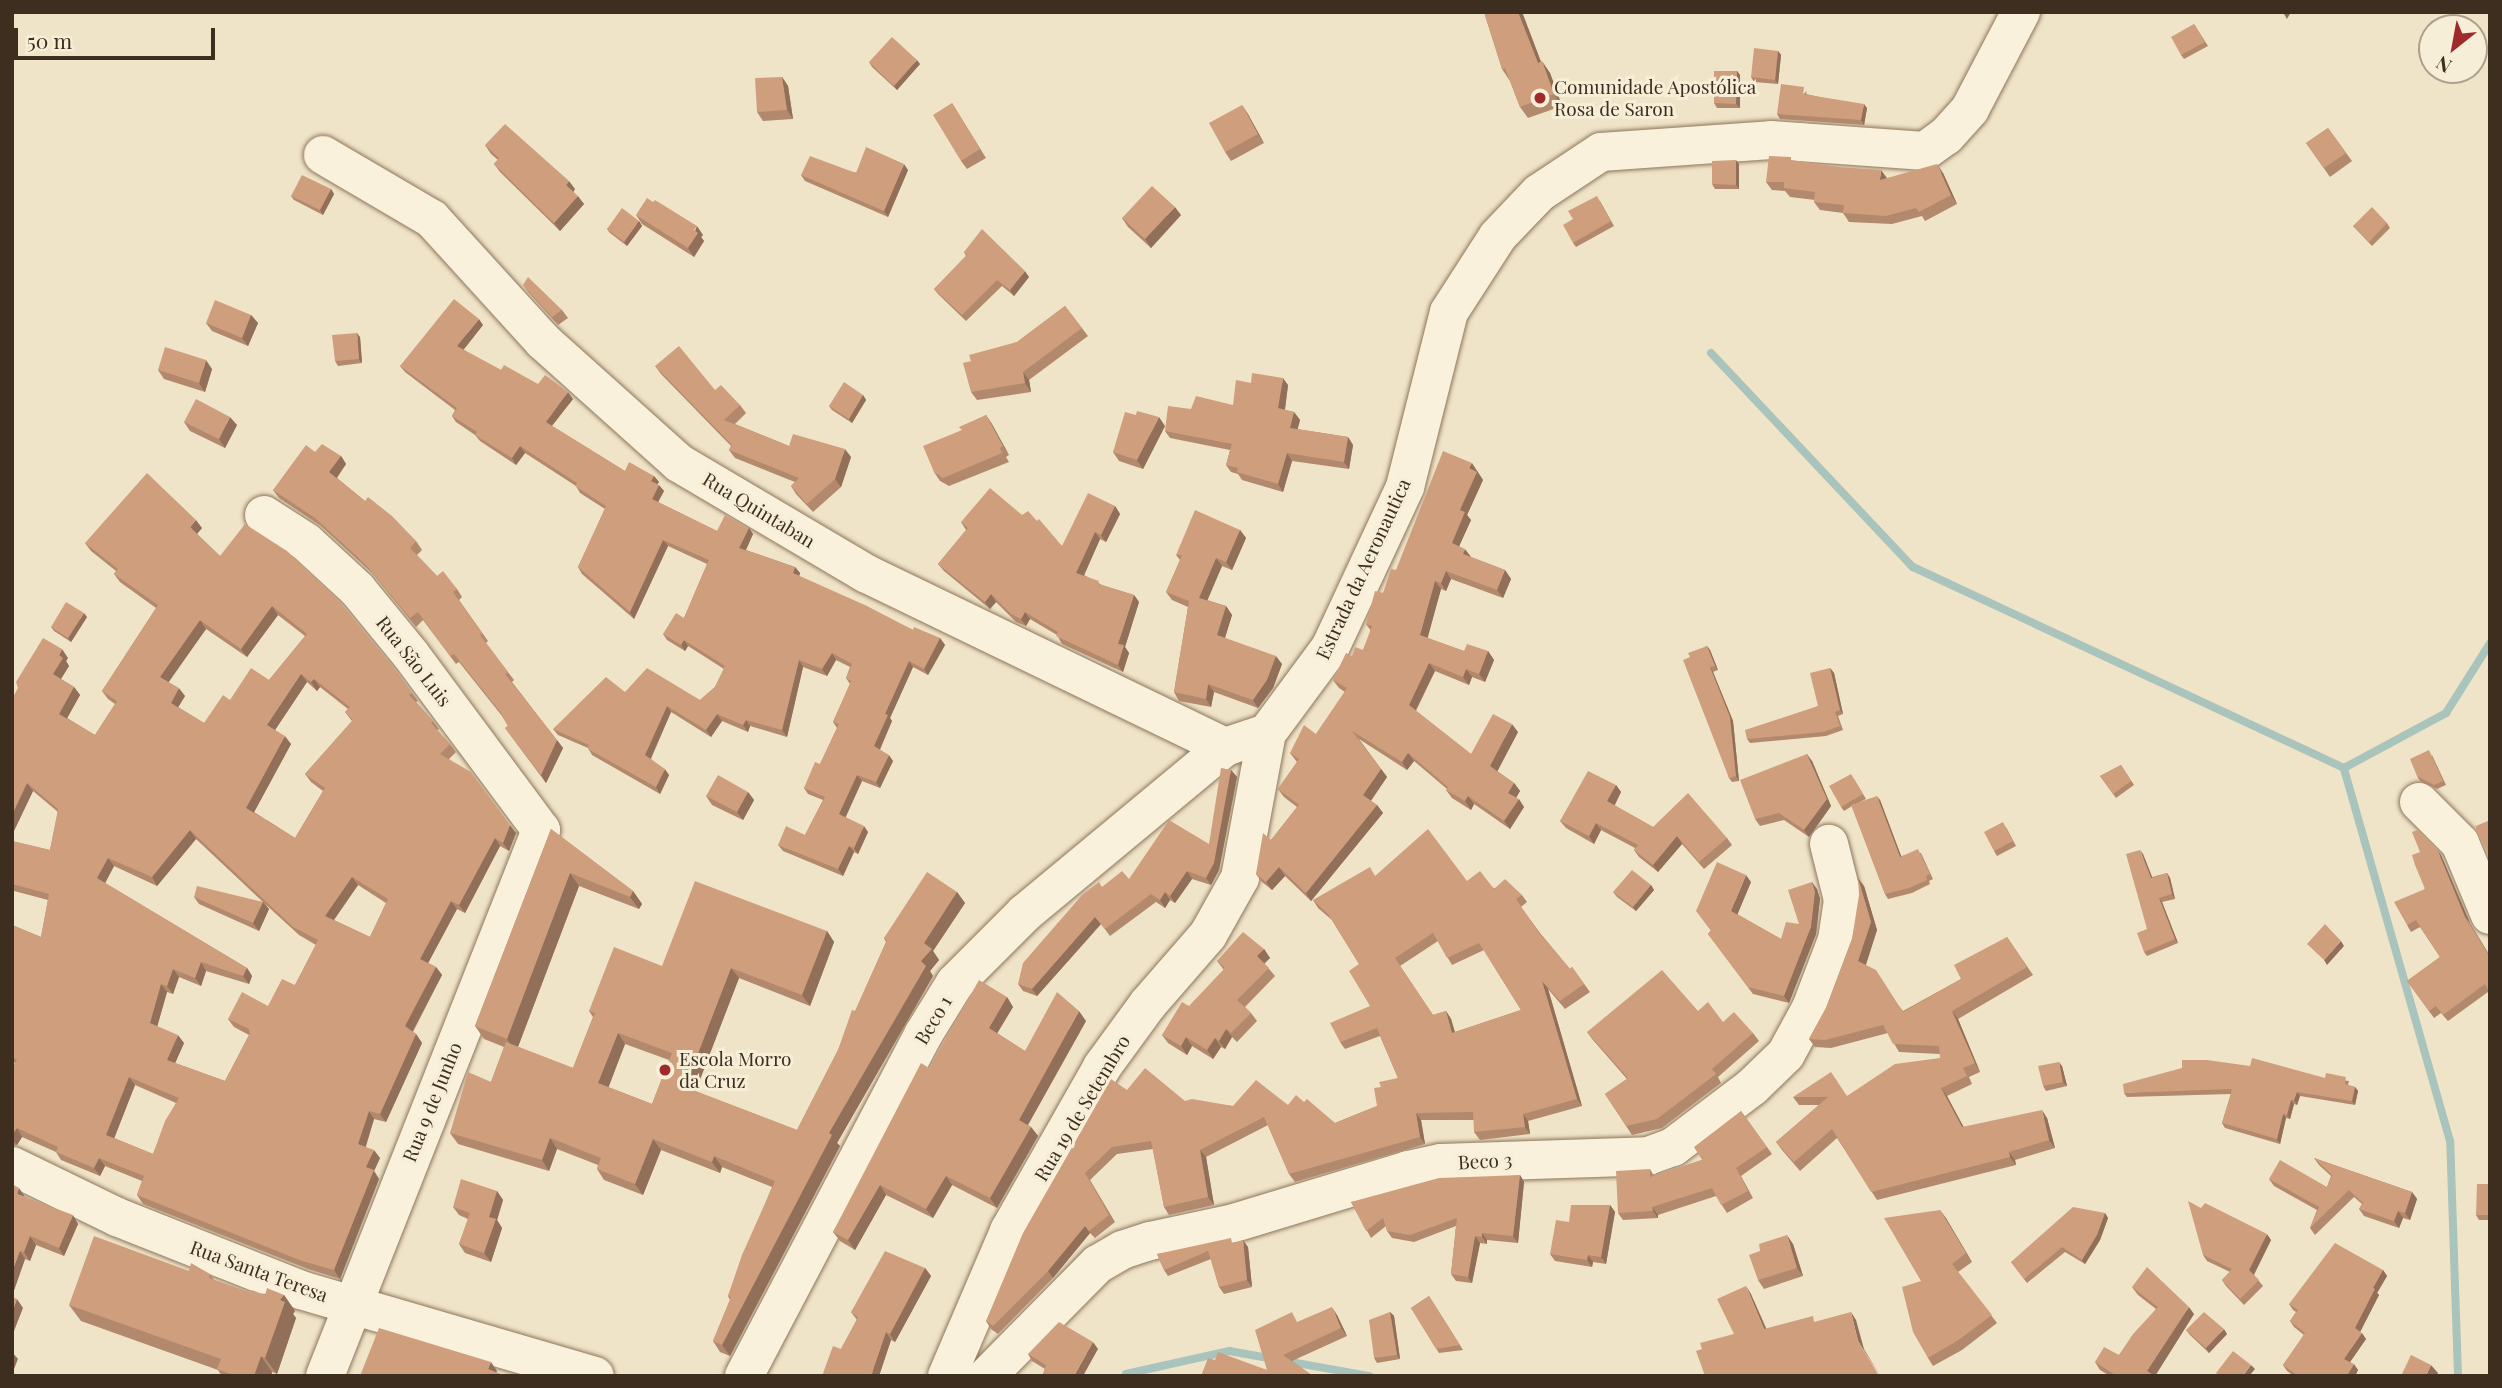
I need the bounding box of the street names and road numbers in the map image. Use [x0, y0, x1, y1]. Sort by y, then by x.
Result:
street label: Rua Quintaban [699, 467, 819, 553]
street label: Estrada da Aeronautica [1311, 474, 1415, 664]
street label: Rua São Luis [372, 611, 456, 711]
street label: Beco 1 [910, 991, 956, 1049]
street label: Rua 19 de Setembro [1029, 1031, 1135, 1185]
street label: Rua 9 de Junho [398, 1039, 466, 1165]
street label: Beco 3 [1457, 1148, 1513, 1174]
street label: Rua Santa Teresa [187, 1235, 331, 1307]

